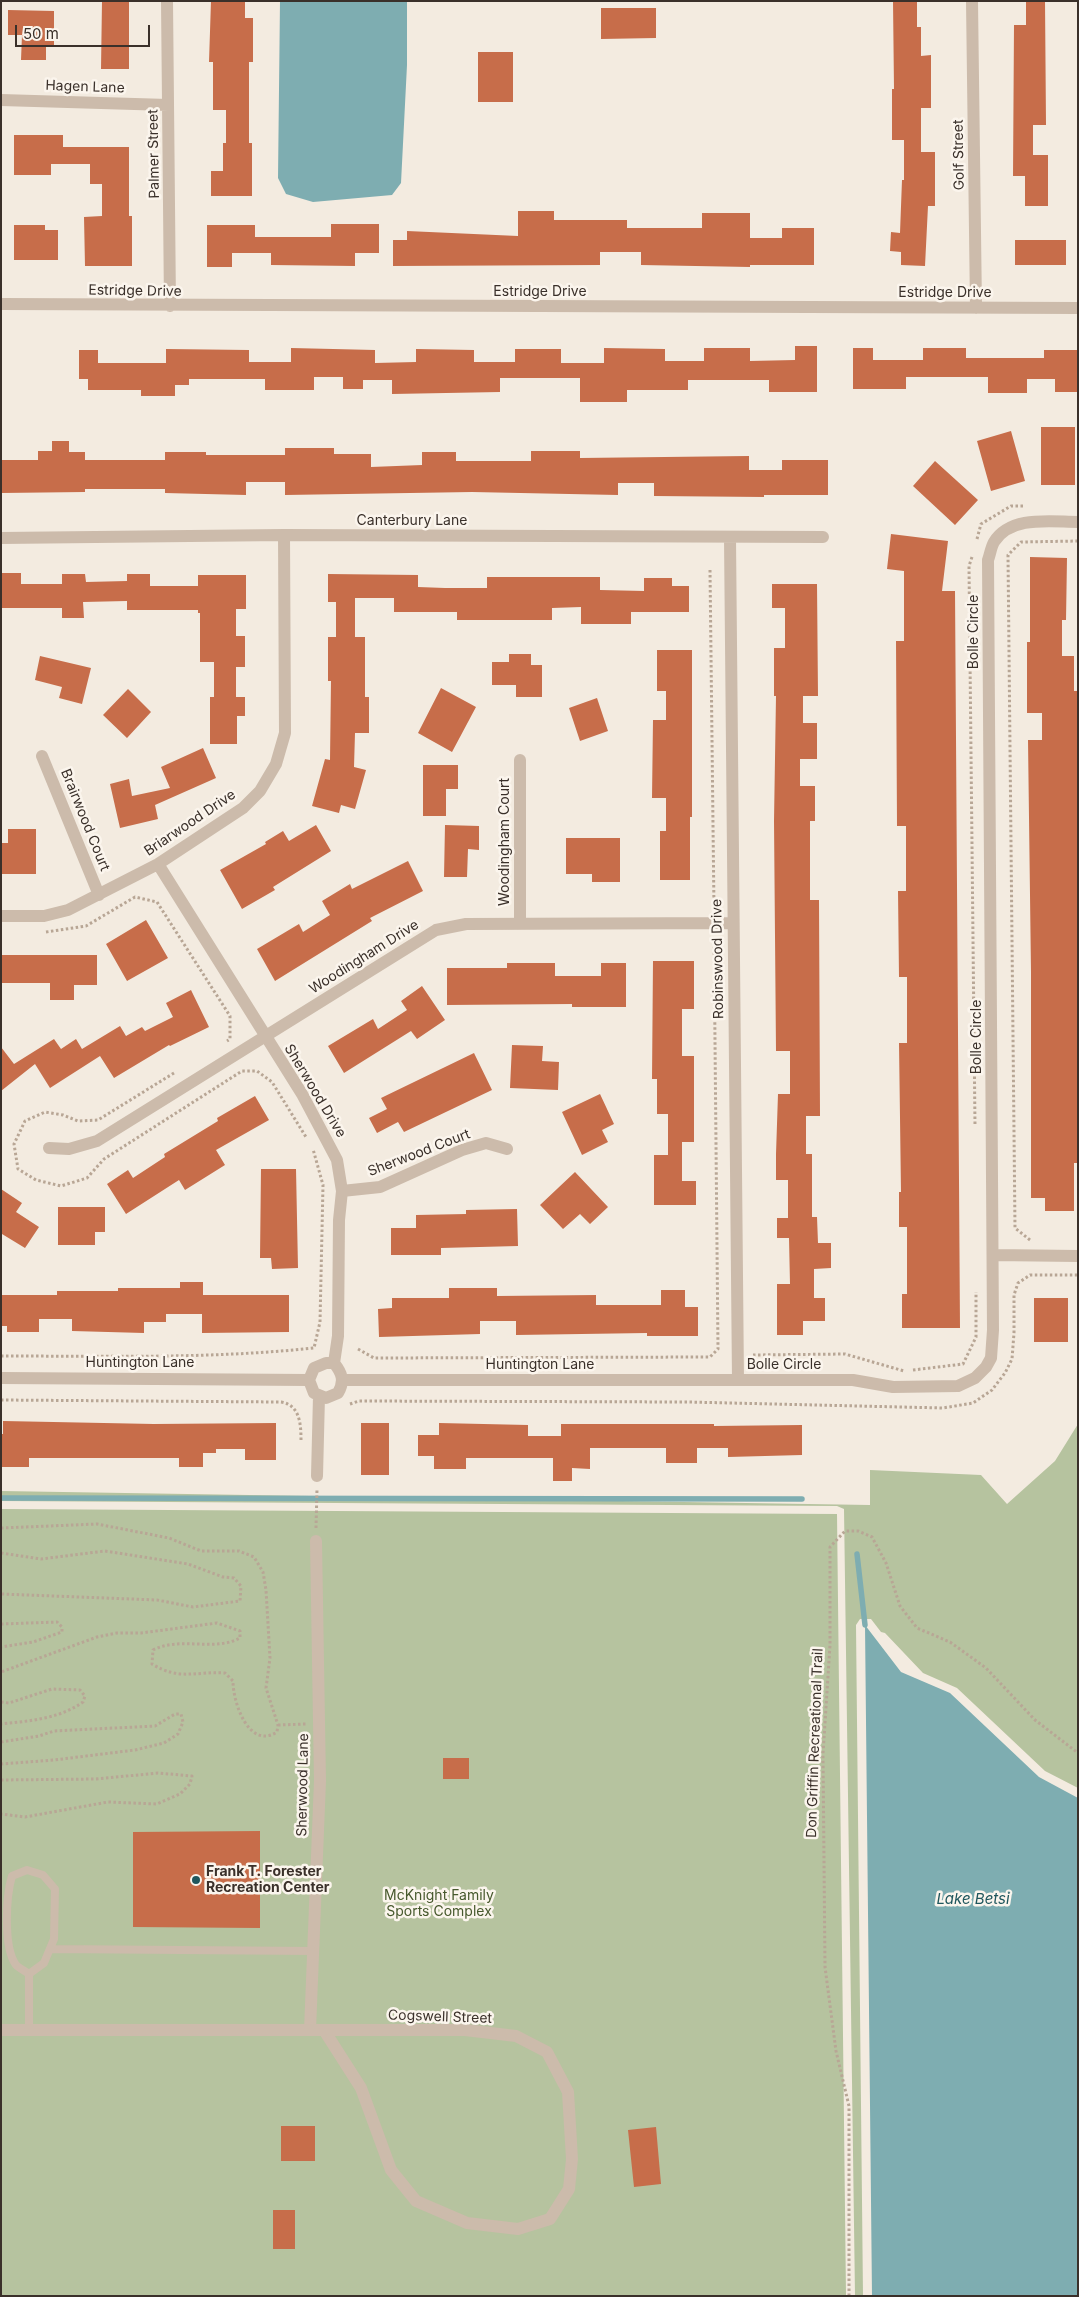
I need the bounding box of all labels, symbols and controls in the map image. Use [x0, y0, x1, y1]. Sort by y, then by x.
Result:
scale bar [18, 15, 152, 47]
text: 50 m [23, 24, 59, 43]
street label: Hagen Lane [45, 77, 125, 97]
street label: Palmer Street [145, 109, 163, 199]
street label: Golf Street [950, 119, 968, 191]
street label: Estridge Drive [88, 282, 182, 300]
street label: Estridge Drive [493, 284, 587, 300]
street label: Estridge Drive [898, 285, 992, 301]
street label: Canterbury Lane [357, 513, 467, 529]
street label: Bolle Circle [966, 595, 982, 669]
street label: Brairwood Court [57, 767, 113, 873]
street label: Woodingham Court [497, 778, 513, 906]
street label: Briarwood Drive [141, 786, 239, 860]
street label: Robinswood Drive [709, 899, 727, 1019]
street label: Woodingham Drive [306, 917, 422, 997]
street label: Bolle Circle [969, 1000, 985, 1074]
street label: Sherwood Drive [280, 1041, 350, 1141]
street label: Sherwood Court [365, 1126, 473, 1180]
street label: Huntington Lane [85, 1355, 195, 1371]
street label: Huntington Lane [485, 1357, 595, 1373]
street label: Bolle Circle [747, 1357, 821, 1373]
street label: Don Griffin Recreational Trail [803, 1648, 827, 1838]
street label: Sherwood Lane [294, 1733, 312, 1837]
place label: Frank T. Forester Recreation Center [206, 1864, 330, 1896]
marker: Frank T. Forester Recreation Center [190, 1874, 202, 1886]
park label: McKnight Family Sports Complex [384, 1888, 494, 1920]
water label: Lake Betsi [936, 1890, 1010, 1908]
street label: Cogswell Street [388, 2007, 492, 2027]

